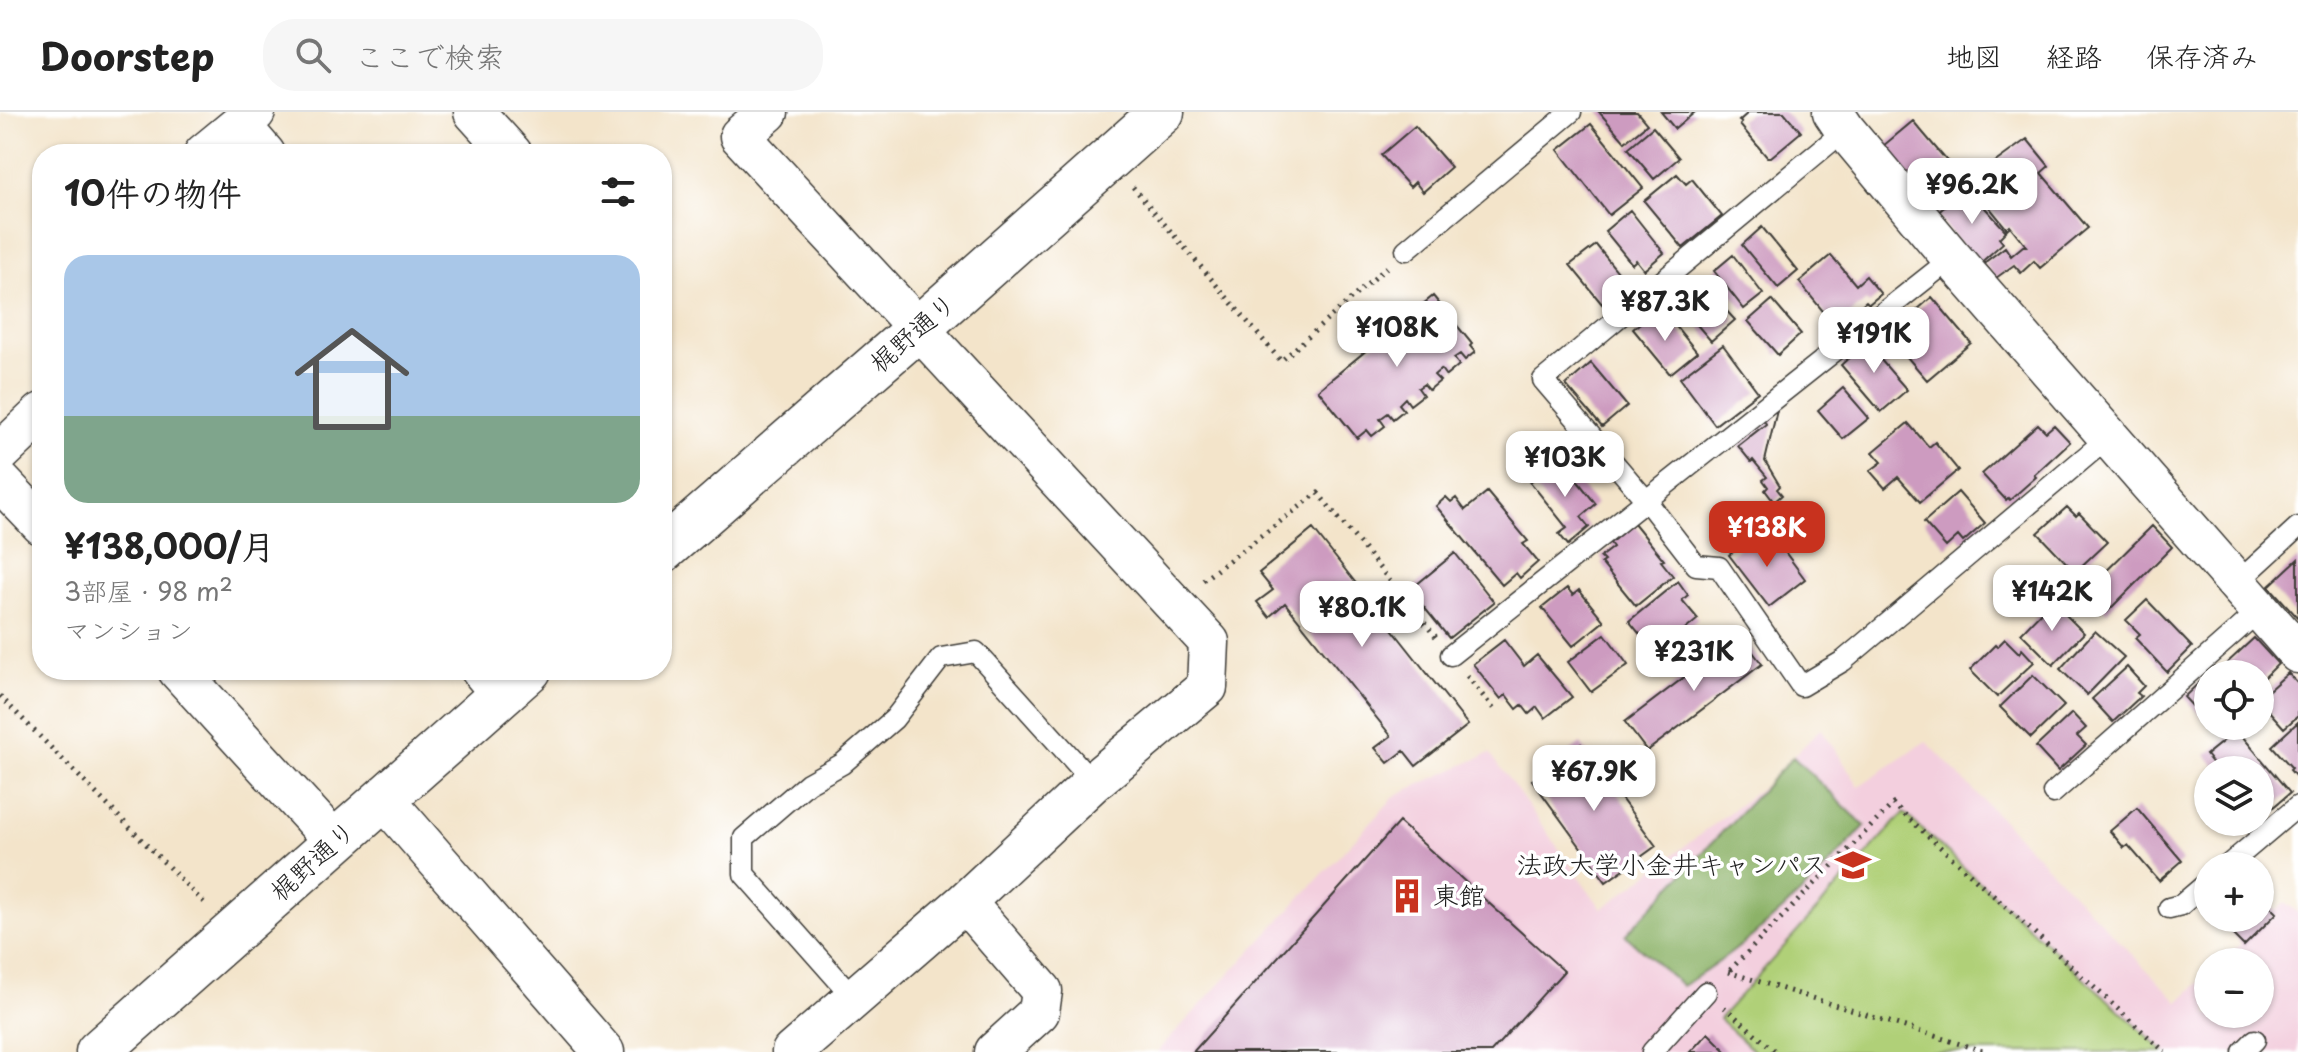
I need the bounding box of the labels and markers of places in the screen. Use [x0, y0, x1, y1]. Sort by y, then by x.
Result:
pin: ¥96.2K [1907, 158, 2037, 226]
pin: ¥87.3K [1600, 275, 1730, 343]
pin: ¥108K [1341, 301, 1453, 369]
pin: ¥191K [1818, 307, 1930, 375]
pin: ¥103K [1509, 431, 1621, 499]
pin: ¥138K [1711, 501, 1823, 569]
pin: ¥142K [1996, 565, 2108, 633]
pin: ¥80.1K [1297, 581, 1427, 649]
pin: ¥231K [1638, 625, 1750, 693]
pin: ¥67.9K [1529, 745, 1659, 813]
place label: 法政大学小金井キャンパス [1516, 844, 1827, 883]
school or university icon: 法政大学小金井キャンパス [1834, 846, 1872, 884]
place label: 東館 [1433, 875, 1485, 914]
building icon: 東館 [1388, 877, 1426, 915]

